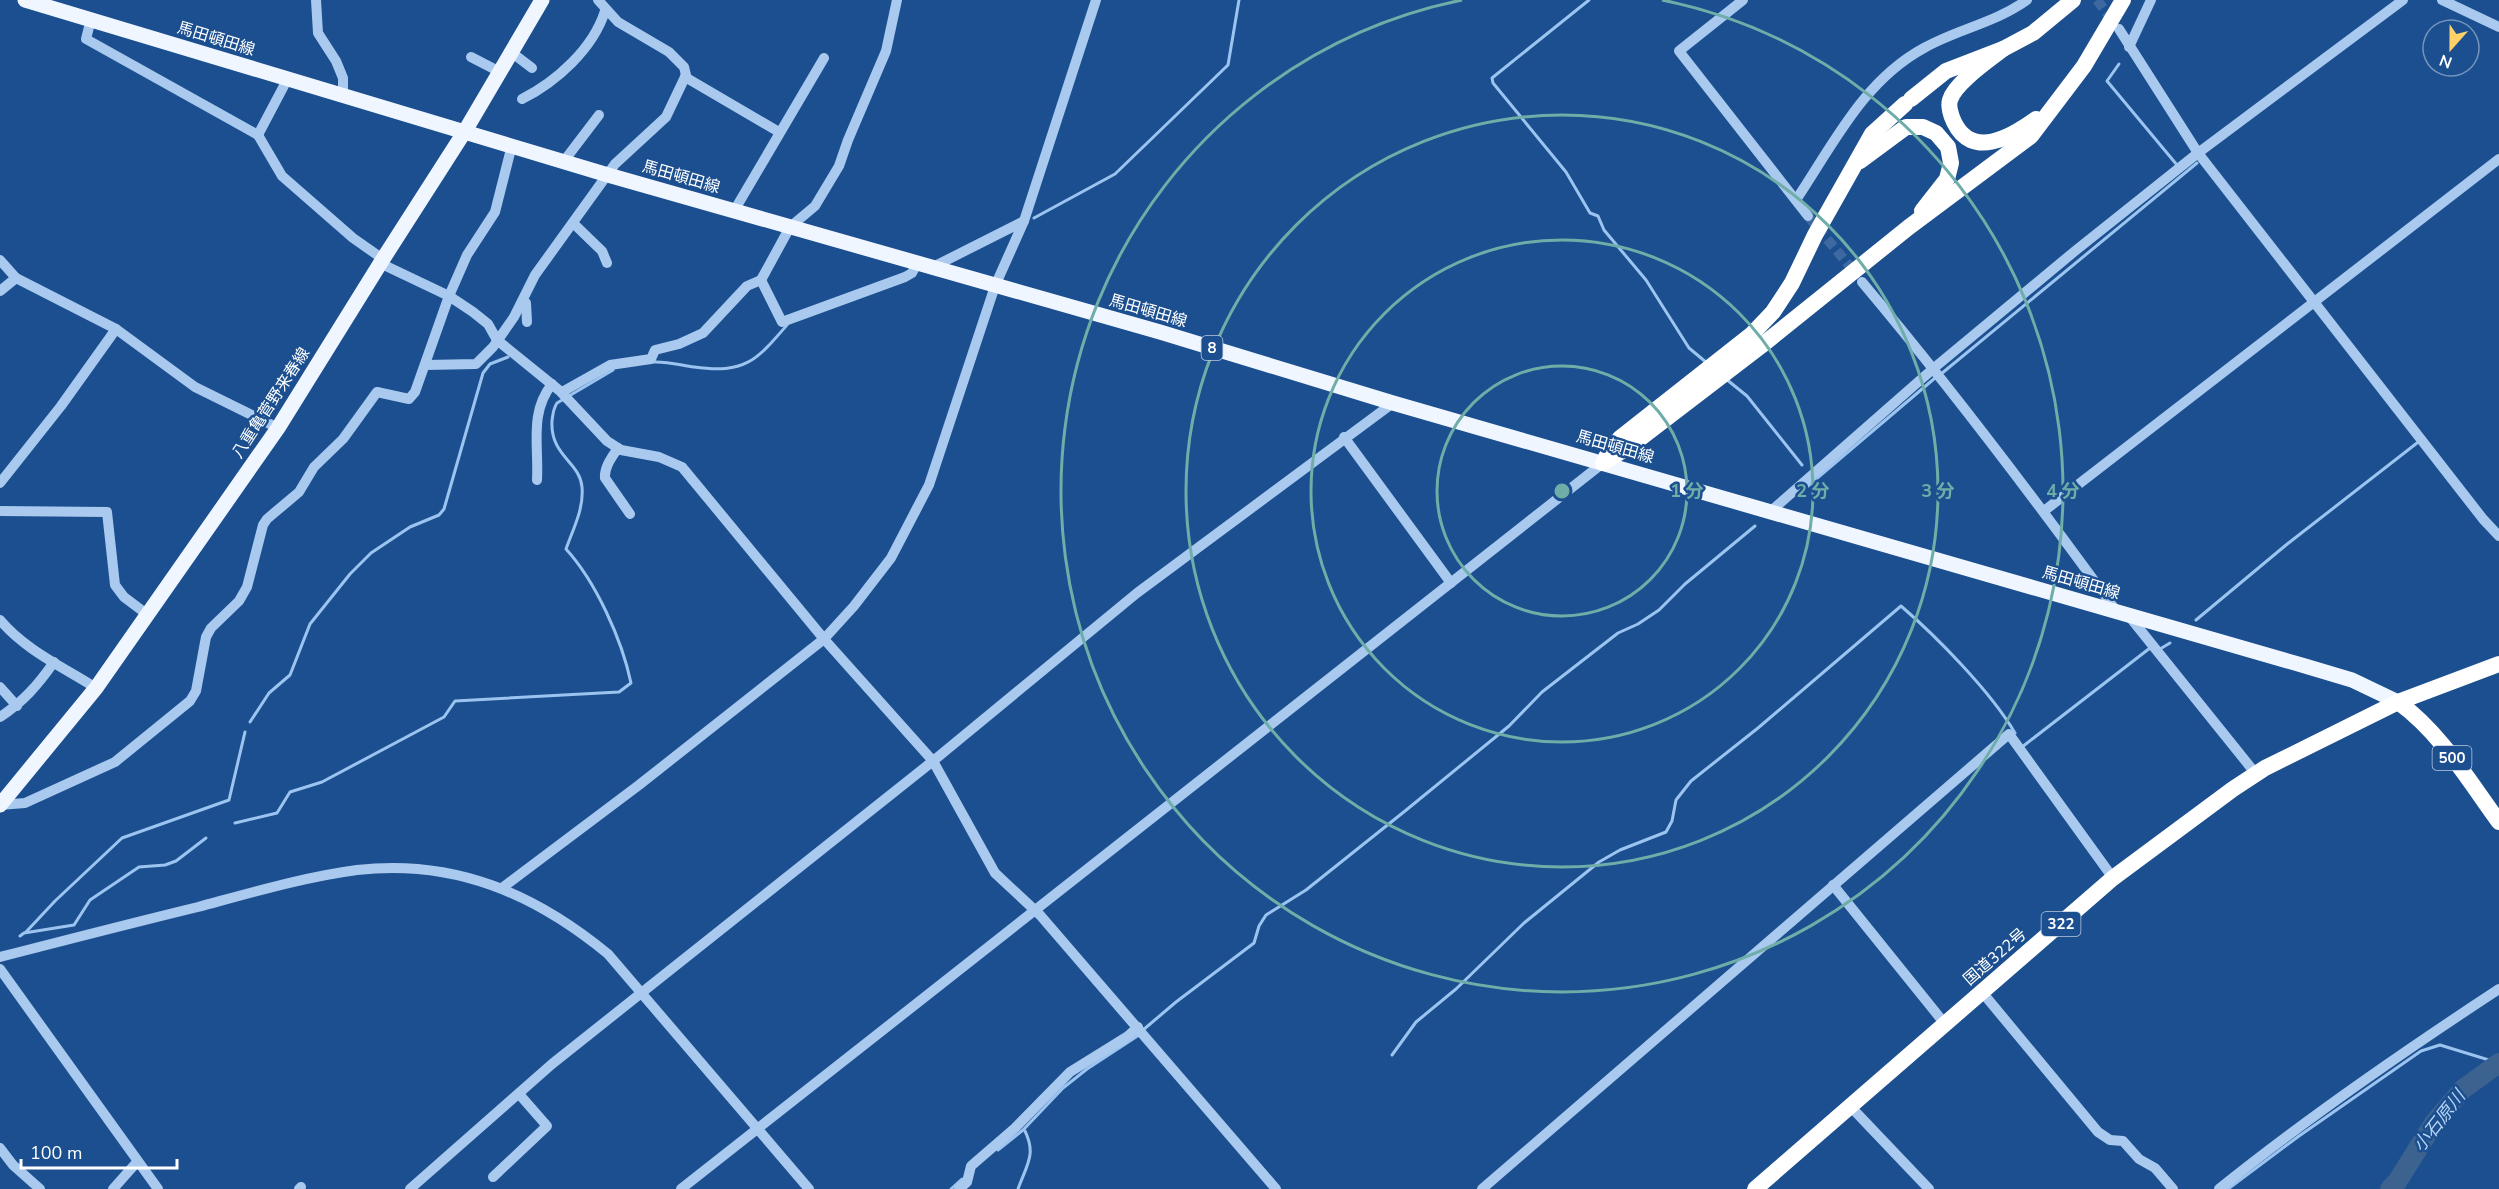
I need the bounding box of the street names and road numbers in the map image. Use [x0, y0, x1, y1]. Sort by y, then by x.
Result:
street label: 馬田頓田線 [175, 17, 257, 61]
street label: 馬田頓田線 [640, 155, 722, 199]
street label: 馬田頓田線 [1107, 289, 1189, 333]
road number: 8 [1202, 336, 1222, 360]
street label: 八重亀菅野来春線 [227, 343, 315, 463]
street label: 馬田頓田線 [1574, 425, 1656, 469]
street label: 馬田頓田線 [2040, 561, 2122, 605]
road number: 500 [2432, 746, 2472, 770]
road number: 322 [2042, 912, 2080, 936]
street label: 国道322号 [1959, 924, 2031, 990]

